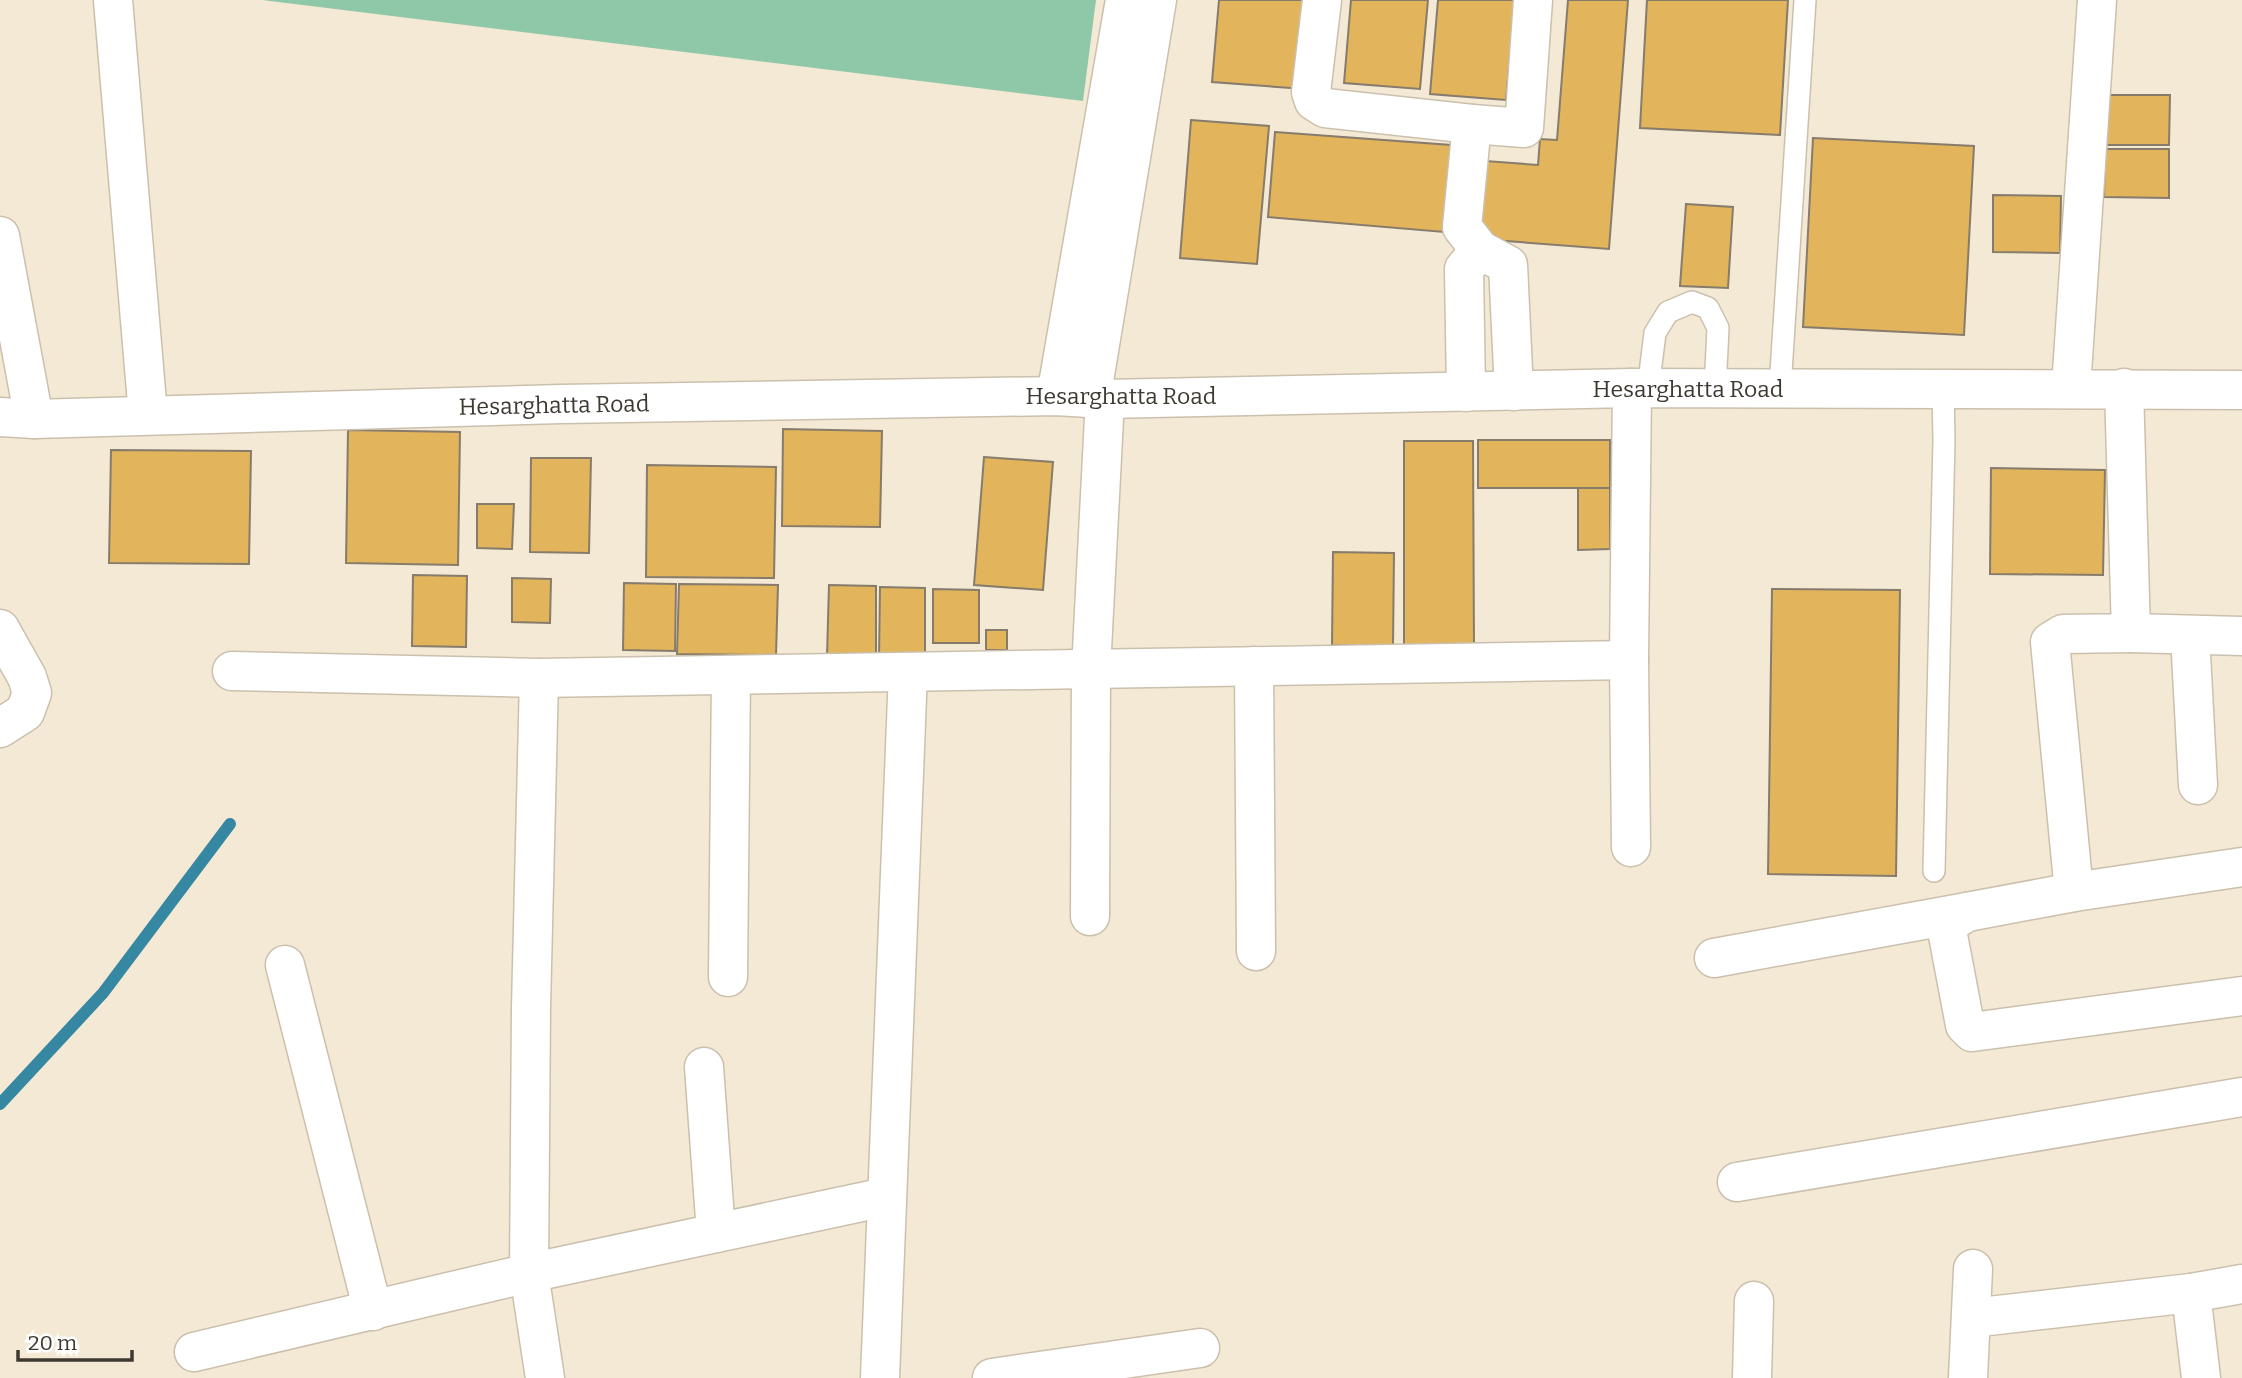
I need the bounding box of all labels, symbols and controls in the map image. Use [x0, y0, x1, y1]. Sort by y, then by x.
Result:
street label: Hesarghatta Road [1593, 375, 1784, 403]
street label: Hesarghatta Road [1026, 382, 1217, 410]
street label: Hesarghatta Road [458, 389, 650, 421]
scale bar [18, 1318, 131, 1362]
text: 20 m [28, 1330, 77, 1356]

